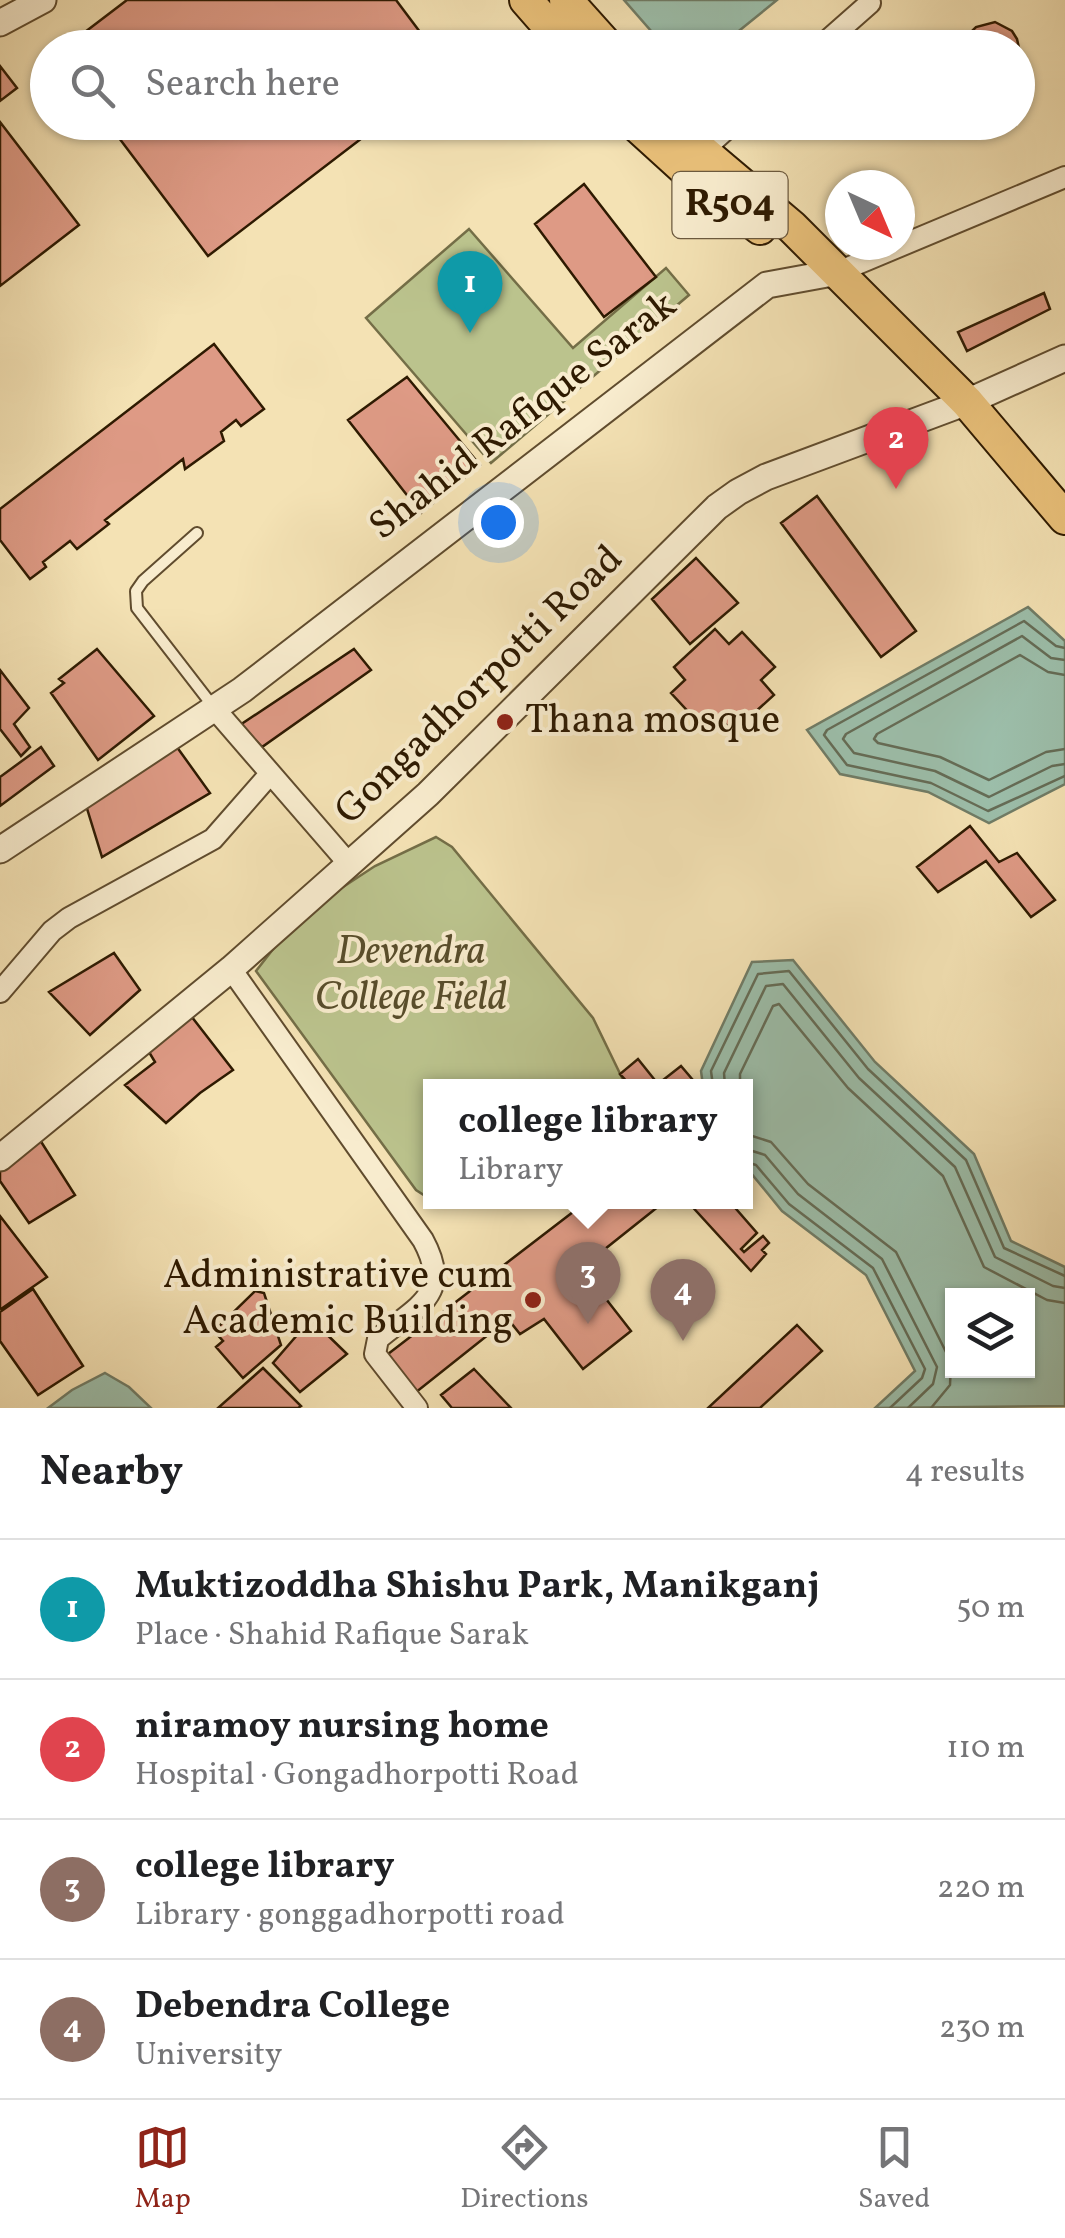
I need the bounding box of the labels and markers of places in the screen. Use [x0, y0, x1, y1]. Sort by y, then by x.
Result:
pin: 1 [438, 250, 502, 333]
pin: 2 [864, 406, 928, 489]
place label: Thana mosque [525, 694, 780, 750]
marker: Thana mosque [494, 711, 516, 733]
pin: 3 [556, 1242, 620, 1324]
place label: Administrative cum Academic Building [163, 1249, 513, 1351]
pin: 4 [650, 1258, 716, 1341]
marker: Administrative cum Academic Building [522, 1289, 544, 1311]

